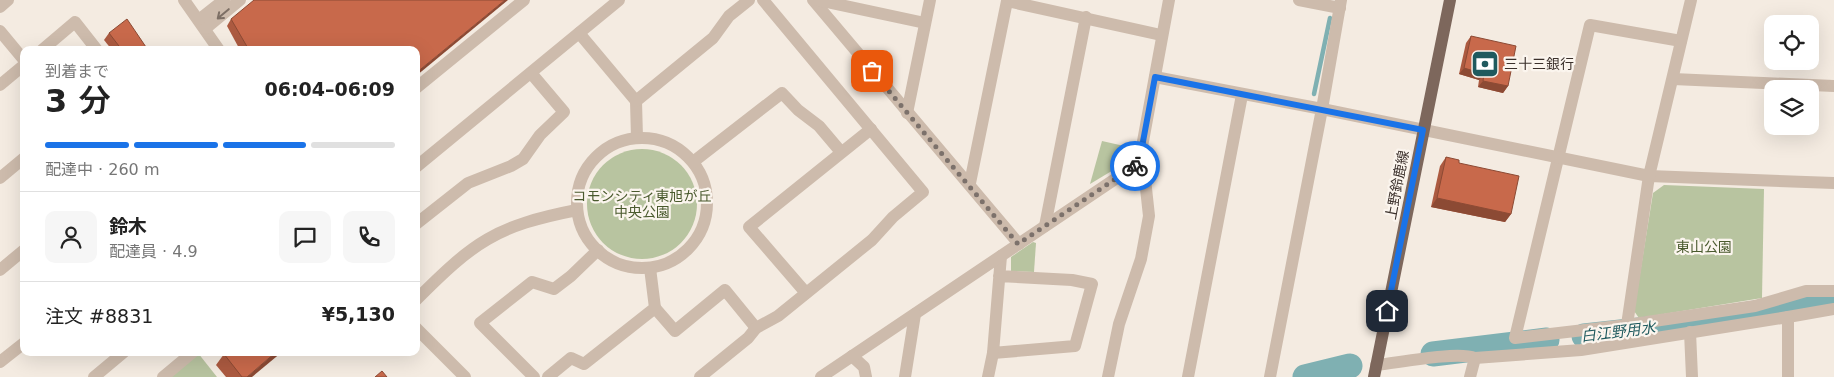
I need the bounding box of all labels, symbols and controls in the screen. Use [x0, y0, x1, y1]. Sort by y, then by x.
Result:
one-way arrow [216, 9, 229, 20]
map controls [1764, 15, 1819, 135]
button: locate [1764, 15, 1819, 70]
bank icon: 三十三銀行 [1470, 49, 1500, 79]
pin [851, 50, 893, 92]
place label: 三十三銀行 [1504, 56, 1574, 72]
icon: bag [858, 57, 886, 85]
text: 到着まで [45, 62, 109, 81]
text: 06:04–06:09 [265, 78, 395, 100]
button: layers [1764, 80, 1819, 135]
text: 3 分 [45, 82, 110, 120]
courier [1110, 141, 1160, 191]
street label: 上野鈴鹿線 [1382, 149, 1412, 221]
icon: bike [1121, 152, 1149, 180]
text: 配達中 · 260 m [45, 160, 159, 179]
park label: コモンシティ東旭が丘 中央公園 [572, 188, 712, 220]
button: person [45, 211, 97, 263]
button: chat [279, 211, 331, 263]
button: phone [343, 211, 395, 263]
text: 鈴木 [109, 215, 147, 237]
park label: 東山公園 [1676, 239, 1732, 255]
text: 配達員 · 4.9 [109, 242, 198, 261]
pin [1366, 290, 1408, 332]
icon: home [1373, 297, 1401, 325]
text: ¥5,130 [322, 303, 395, 325]
text: 注文 #8831 [45, 305, 153, 327]
water label: 白江野用水 [1580, 318, 1658, 346]

